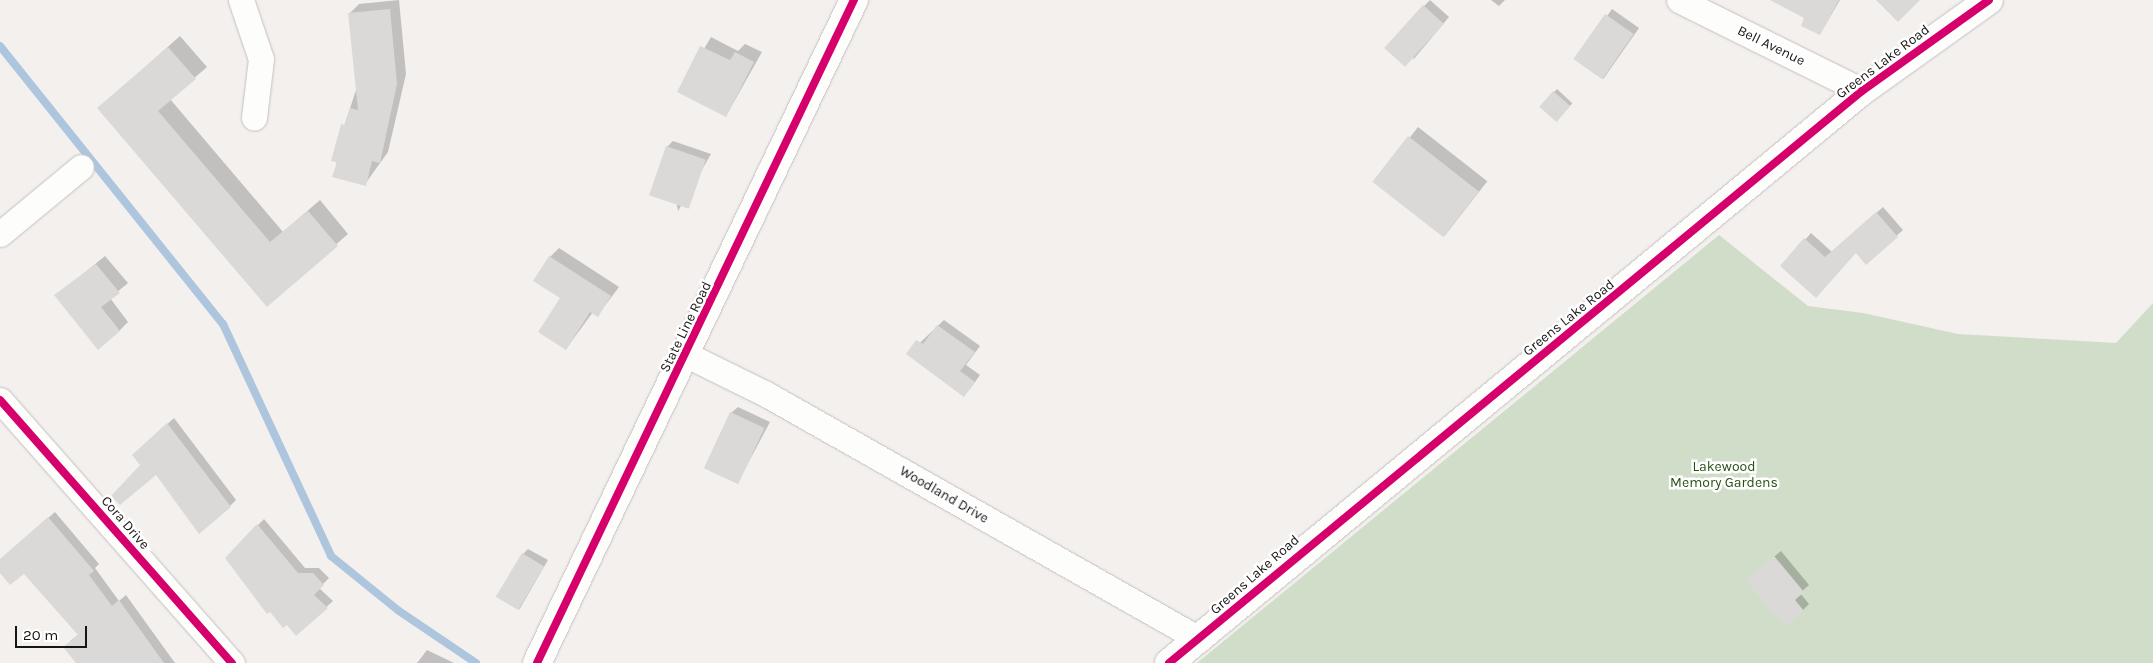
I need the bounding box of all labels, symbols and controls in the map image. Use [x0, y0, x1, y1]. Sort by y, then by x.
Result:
street label: Greens Lake Road [1833, 21, 1933, 103]
street label: Bell Avenue [1734, 22, 1808, 70]
street label: Greens Lake Road [1520, 276, 1618, 360]
street label: State Line Road [657, 279, 715, 375]
park label: Lakewood Memory Gardens [1670, 459, 1778, 492]
street label: Woodland Drive [896, 463, 992, 527]
street label: Cora Drive [97, 493, 153, 553]
street label: Greens Lake Road [1207, 532, 1303, 618]
scale bar [18, 616, 90, 648]
text: 20 m [23, 626, 58, 644]

